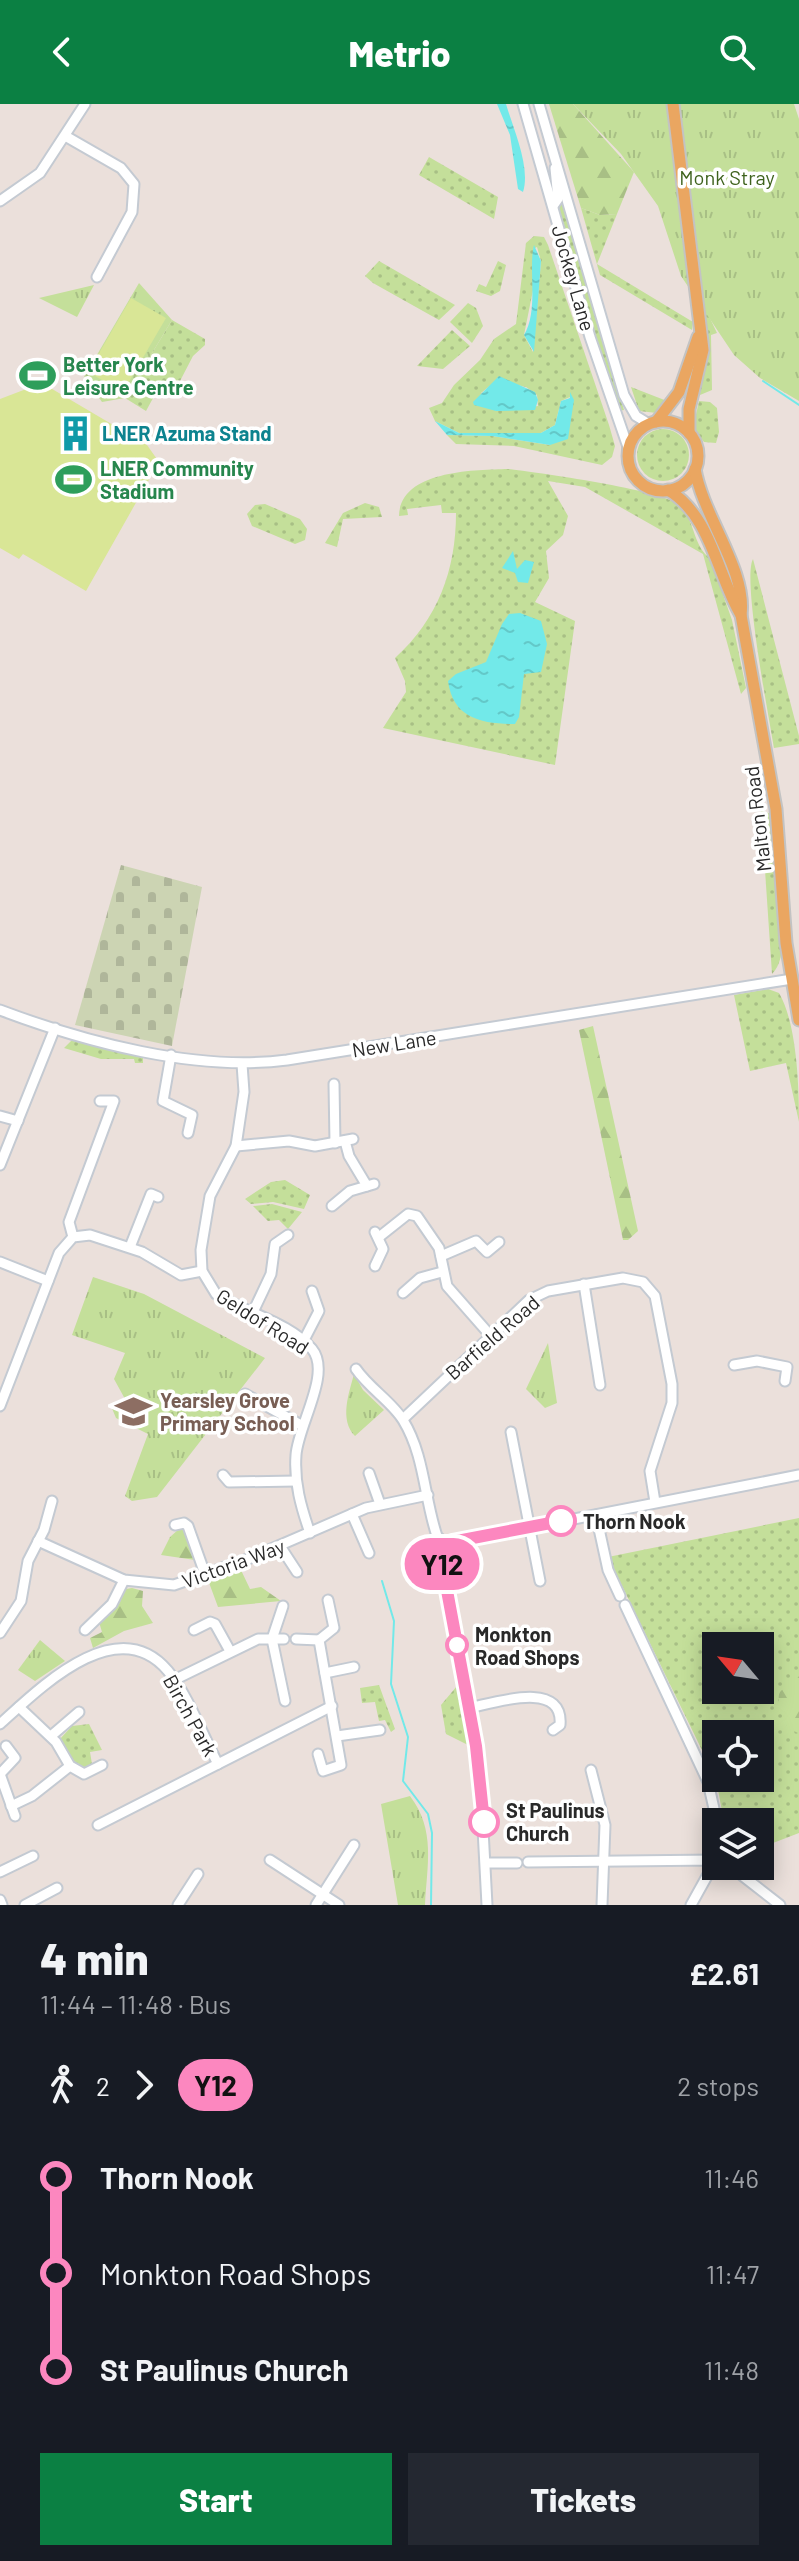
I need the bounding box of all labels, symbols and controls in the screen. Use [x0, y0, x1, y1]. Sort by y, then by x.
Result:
icon: back [40, 30, 84, 74]
icon: search [715, 30, 759, 74]
text: Metrio [348, 31, 451, 74]
park label: Monk Stray [679, 165, 775, 189]
street label: Jockey Lane [547, 222, 601, 334]
place label: Better York Leisure Centre [63, 352, 194, 399]
sports icon: Better York Leisure Centre [18, 356, 56, 394]
building icon: LNER Azuma Stand [57, 414, 95, 452]
place label: LNER Azuma Stand [102, 421, 272, 445]
place label: LNER Community Stadium [100, 456, 254, 503]
sports icon: LNER Community Stadium [55, 460, 93, 498]
street label: Malton Road [739, 765, 775, 873]
street label: New Lane [350, 1024, 438, 1062]
street label: Geldof Road [212, 1283, 314, 1359]
street label: Barfield Road [440, 1290, 544, 1384]
place label: Yearsley Grove Primary School [160, 1388, 295, 1435]
school or university icon: Yearsley Grove Primary School [115, 1392, 153, 1430]
marker: Thorn Nook [546, 1506, 576, 1536]
place label: Thorn Nook [583, 1509, 686, 1533]
street label: Victoria Way [178, 1533, 288, 1593]
line badge: Y12 [396, 1538, 488, 1590]
text: Y12 [421, 1547, 463, 1581]
place label: Monkton Road Shops [475, 1622, 579, 1669]
north arrow [702, 1632, 774, 1704]
map controls [702, 1632, 774, 1880]
marker: Monkton Road Shops [446, 1634, 468, 1656]
street label: Birch Park [159, 1670, 223, 1760]
button: locate [702, 1720, 774, 1792]
place label: St Paulinus Church [506, 1798, 605, 1845]
marker: St Paulinus Church [469, 1807, 499, 1837]
button: layers [702, 1808, 774, 1880]
text: 4 min [40, 1931, 149, 1984]
text: £2.61 [689, 1955, 759, 1991]
text: 11:44 – 11:48 · Bus [40, 1988, 231, 2019]
icon: walk [40, 2063, 84, 2107]
icon: forward [122, 2063, 166, 2107]
text: Y12 [194, 2068, 237, 2102]
text: 2 [96, 2070, 110, 2101]
text: 2 stops [677, 2070, 759, 2101]
text: Thorn Nook [100, 2159, 254, 2195]
text: 11:46 [704, 2162, 759, 2193]
text: Monkton Road Shops [100, 2255, 371, 2291]
text: 11:47 [706, 2258, 759, 2289]
text: St Paulinus Church [100, 2351, 349, 2387]
text: 11:48 [704, 2354, 759, 2385]
button: Start [40, 2453, 392, 2545]
button: Tickets [408, 2453, 759, 2545]

